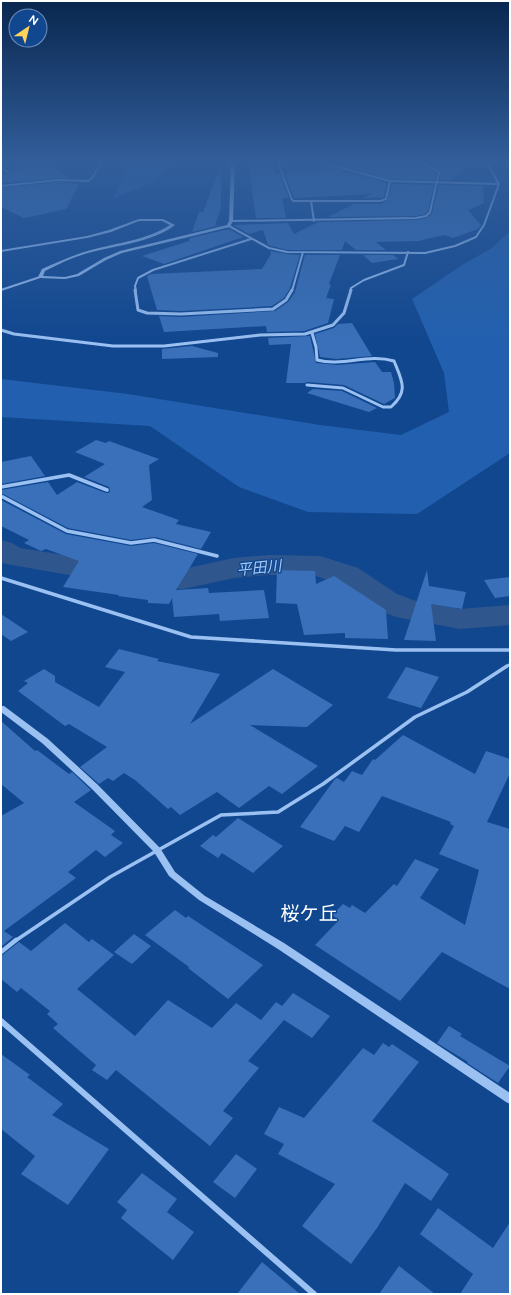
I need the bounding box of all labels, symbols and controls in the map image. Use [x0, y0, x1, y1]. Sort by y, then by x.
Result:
north arrow [8, 8, 48, 48]
text: N [26, 12, 41, 28]
water label: 平田川 [236, 556, 284, 579]
district label: 桜ケ丘 [280, 902, 338, 925]

